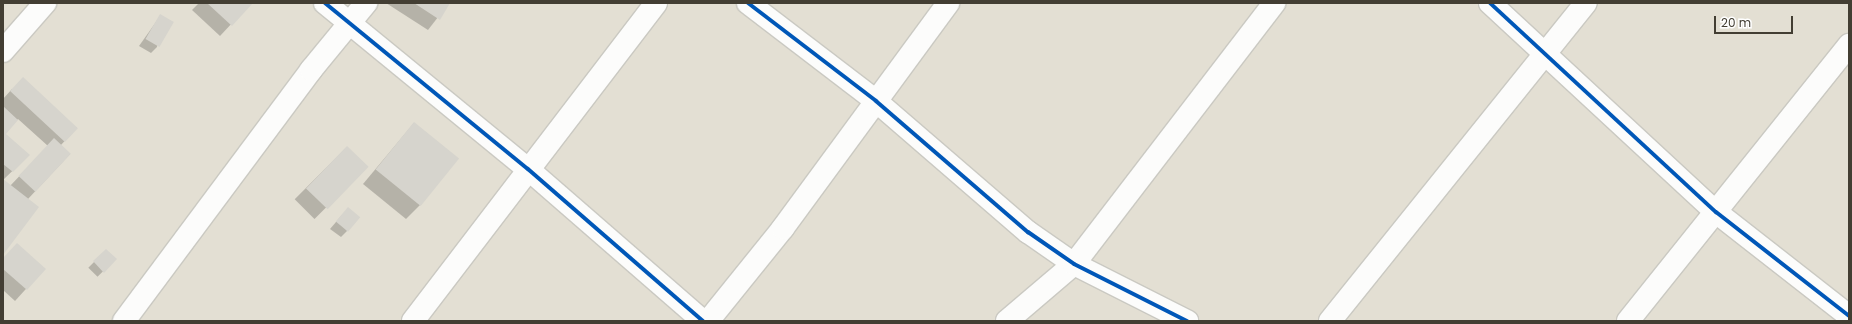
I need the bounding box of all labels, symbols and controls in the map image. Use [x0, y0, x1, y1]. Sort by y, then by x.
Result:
scale bar [1716, 8, 1795, 34]
text: 20 m [1721, 14, 1751, 31]

